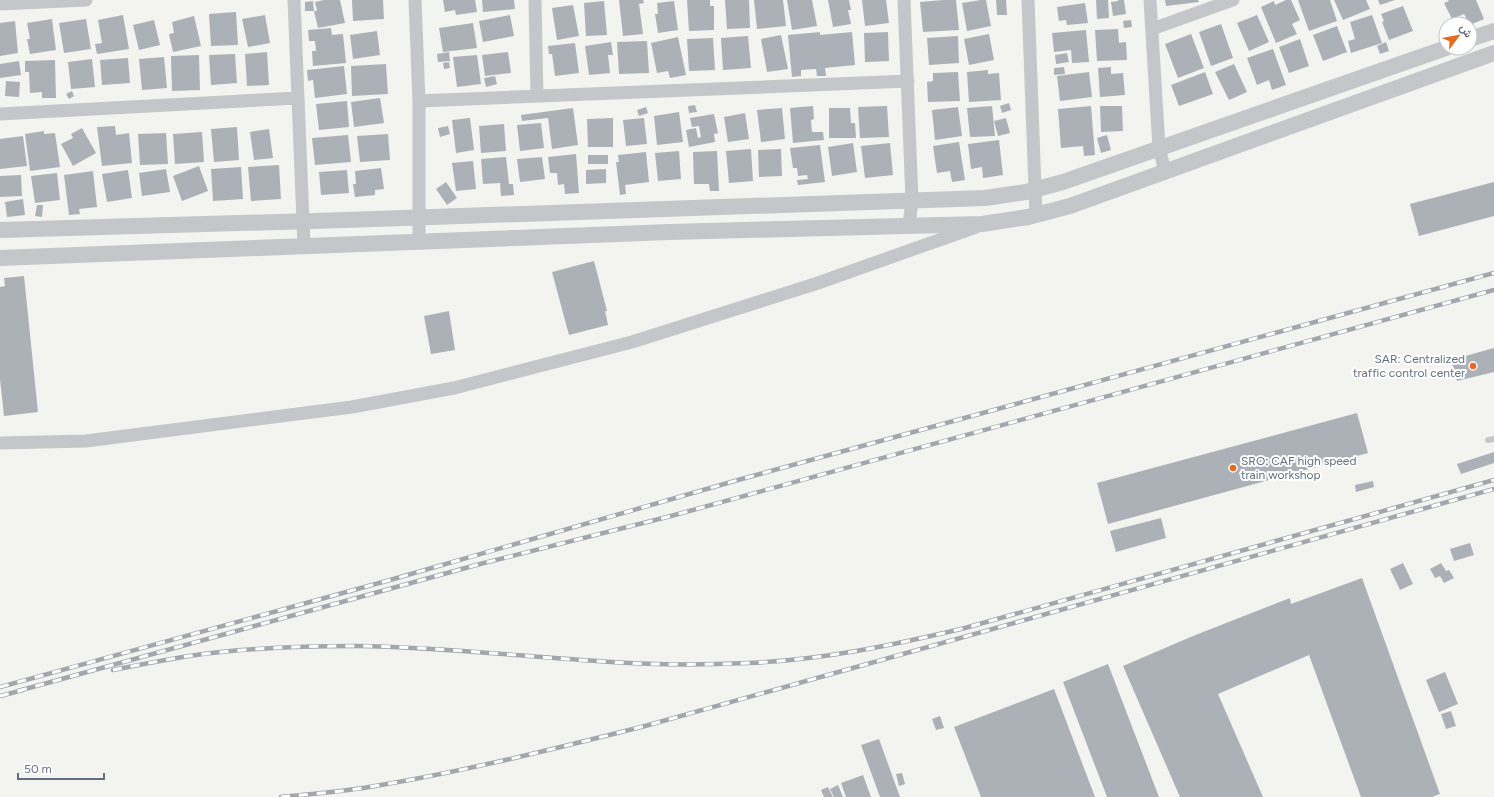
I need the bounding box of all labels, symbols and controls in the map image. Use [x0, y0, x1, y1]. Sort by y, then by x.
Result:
north arrow [1438, 16, 1478, 56]
text: ش [1457, 22, 1475, 40]
place label: SAR: Centralized traffic control center [1353, 352, 1465, 380]
marker: SAR: Centralized traffic control center [1468, 361, 1478, 371]
place label: SRO: CAF high speed train workshop [1241, 454, 1356, 482]
marker: SRO: CAF high speed train workshop [1228, 463, 1238, 473]
scale bar [18, 755, 104, 781]
text: 50 m [24, 762, 52, 776]

